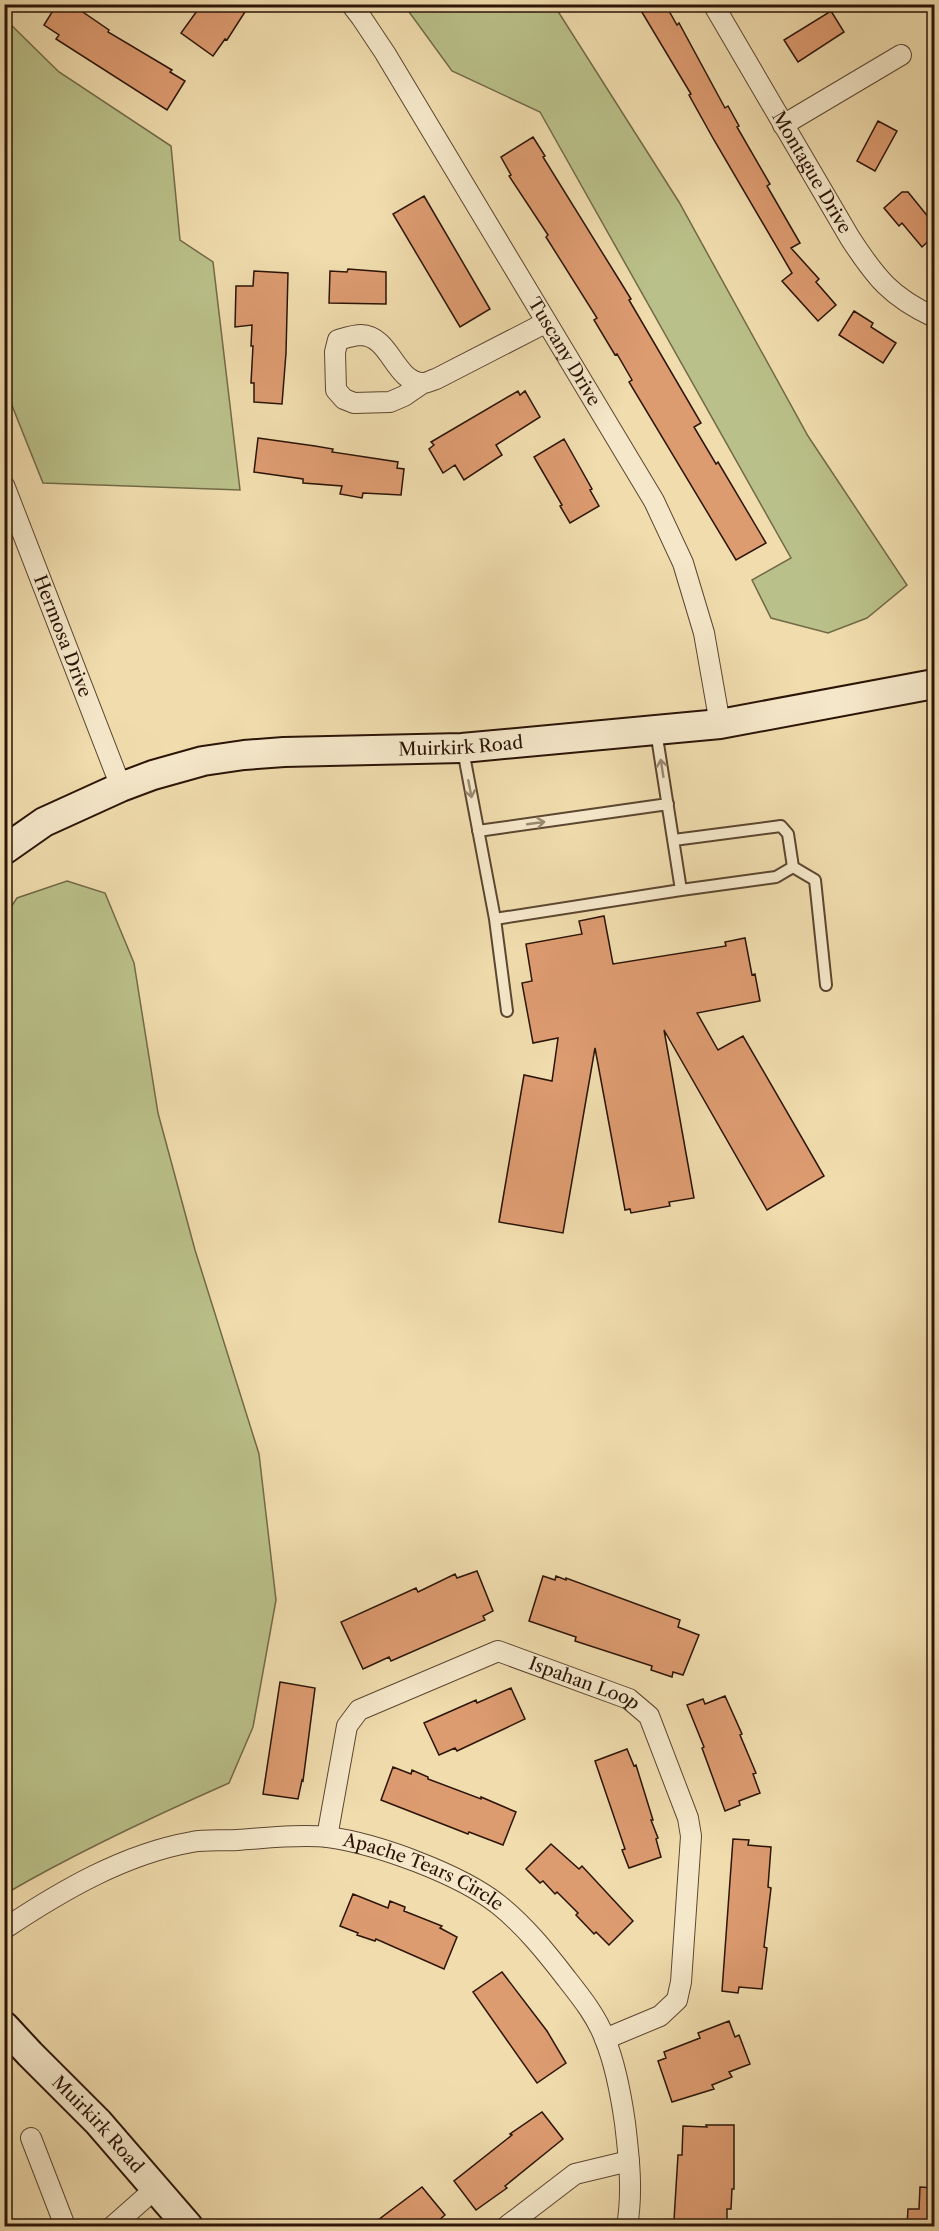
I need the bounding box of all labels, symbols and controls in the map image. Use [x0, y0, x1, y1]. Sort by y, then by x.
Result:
street label: Montague Drive [767, 107, 856, 237]
street label: Tuscany Drive [523, 293, 605, 410]
street label: Hermosa Drive [29, 572, 96, 700]
street label: Muirkirk Road [398, 731, 524, 760]
one-way arrow [656, 758, 667, 778]
one-way arrow [465, 779, 476, 799]
one-way arrow [526, 817, 546, 828]
street label: Ispahan Loop [526, 1652, 645, 1715]
street label: Apache Tears Circle [340, 1829, 508, 1915]
street label: Muirkirk Road [47, 2071, 148, 2178]

